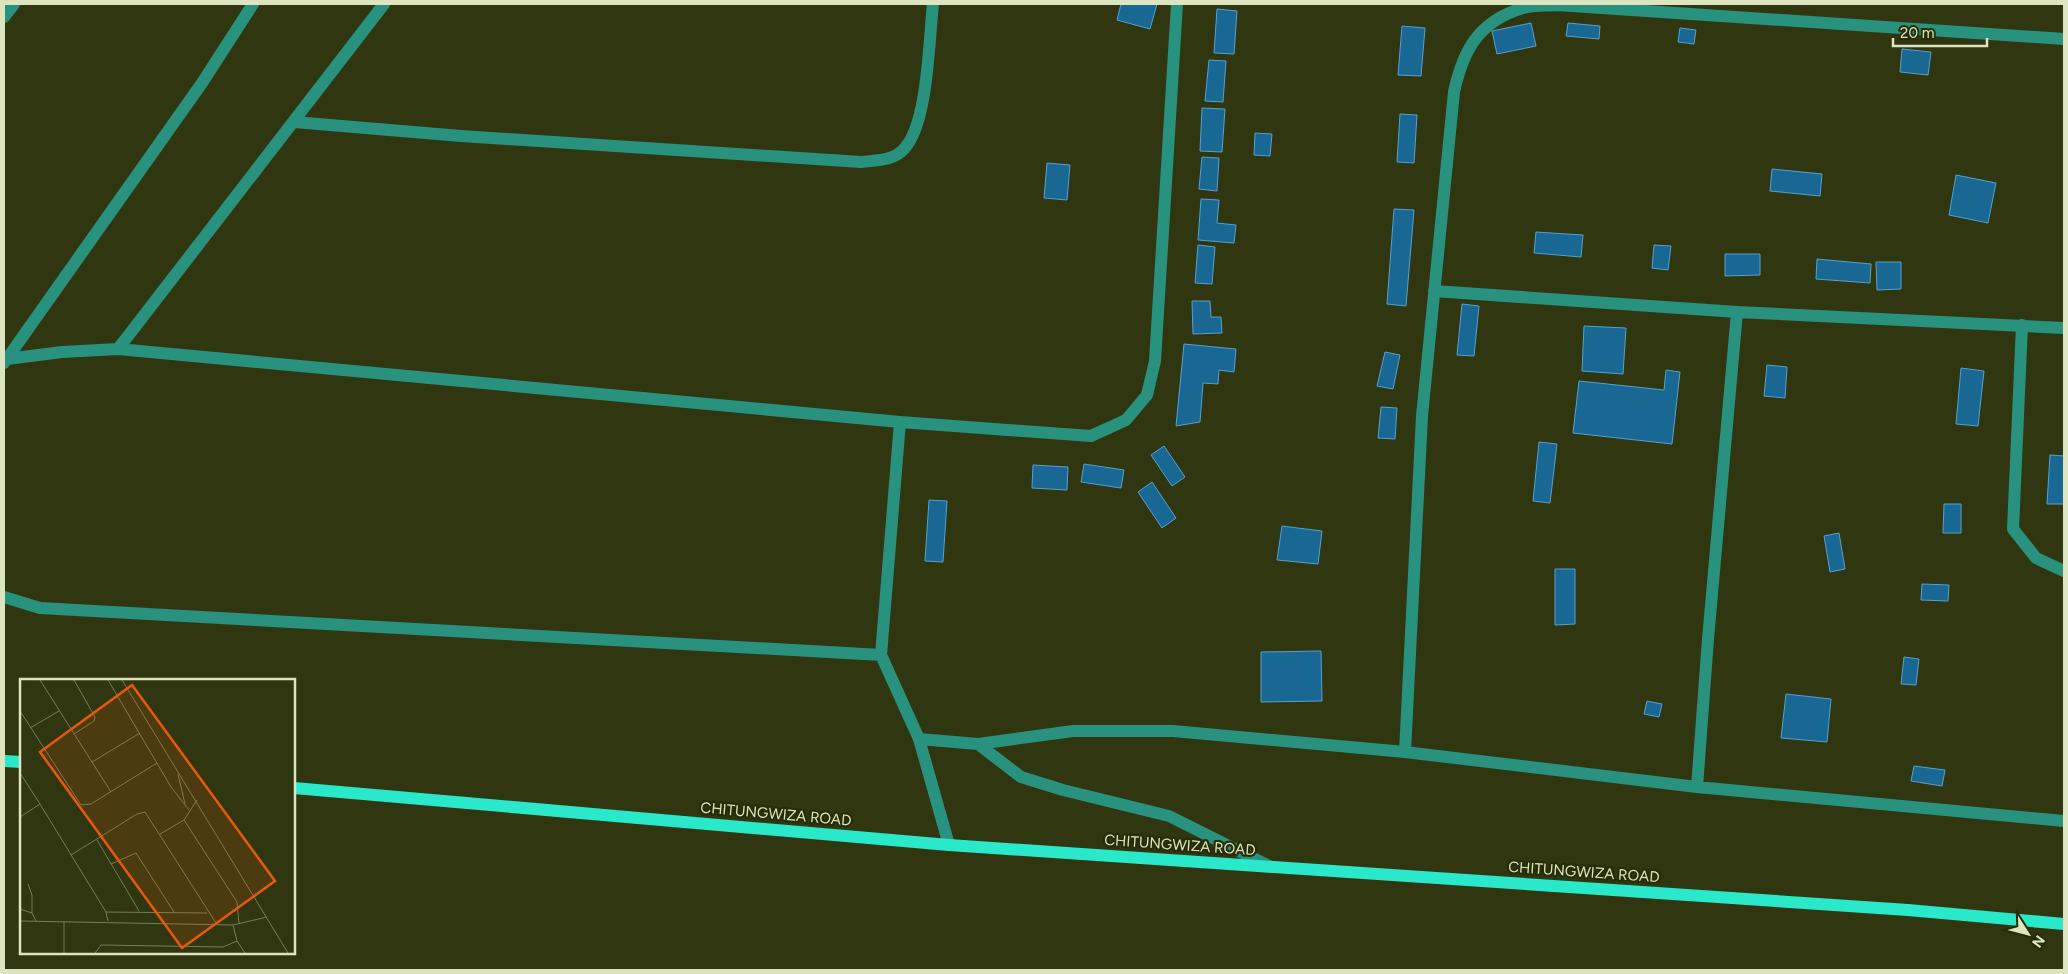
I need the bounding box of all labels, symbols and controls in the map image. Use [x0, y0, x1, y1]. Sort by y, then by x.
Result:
scale bar [1893, 15, 1987, 47]
text: 20 m [1900, 24, 1934, 42]
inset map [20, 679, 295, 954]
street label: CHITUNGWIZA ROAD [700, 798, 852, 830]
street label: CHITUNGWIZA ROAD [1104, 831, 1256, 859]
street label: CHITUNGWIZA ROAD [1508, 858, 1660, 886]
north arrow [2003, 909, 2053, 959]
text: N [2028, 932, 2048, 951]

